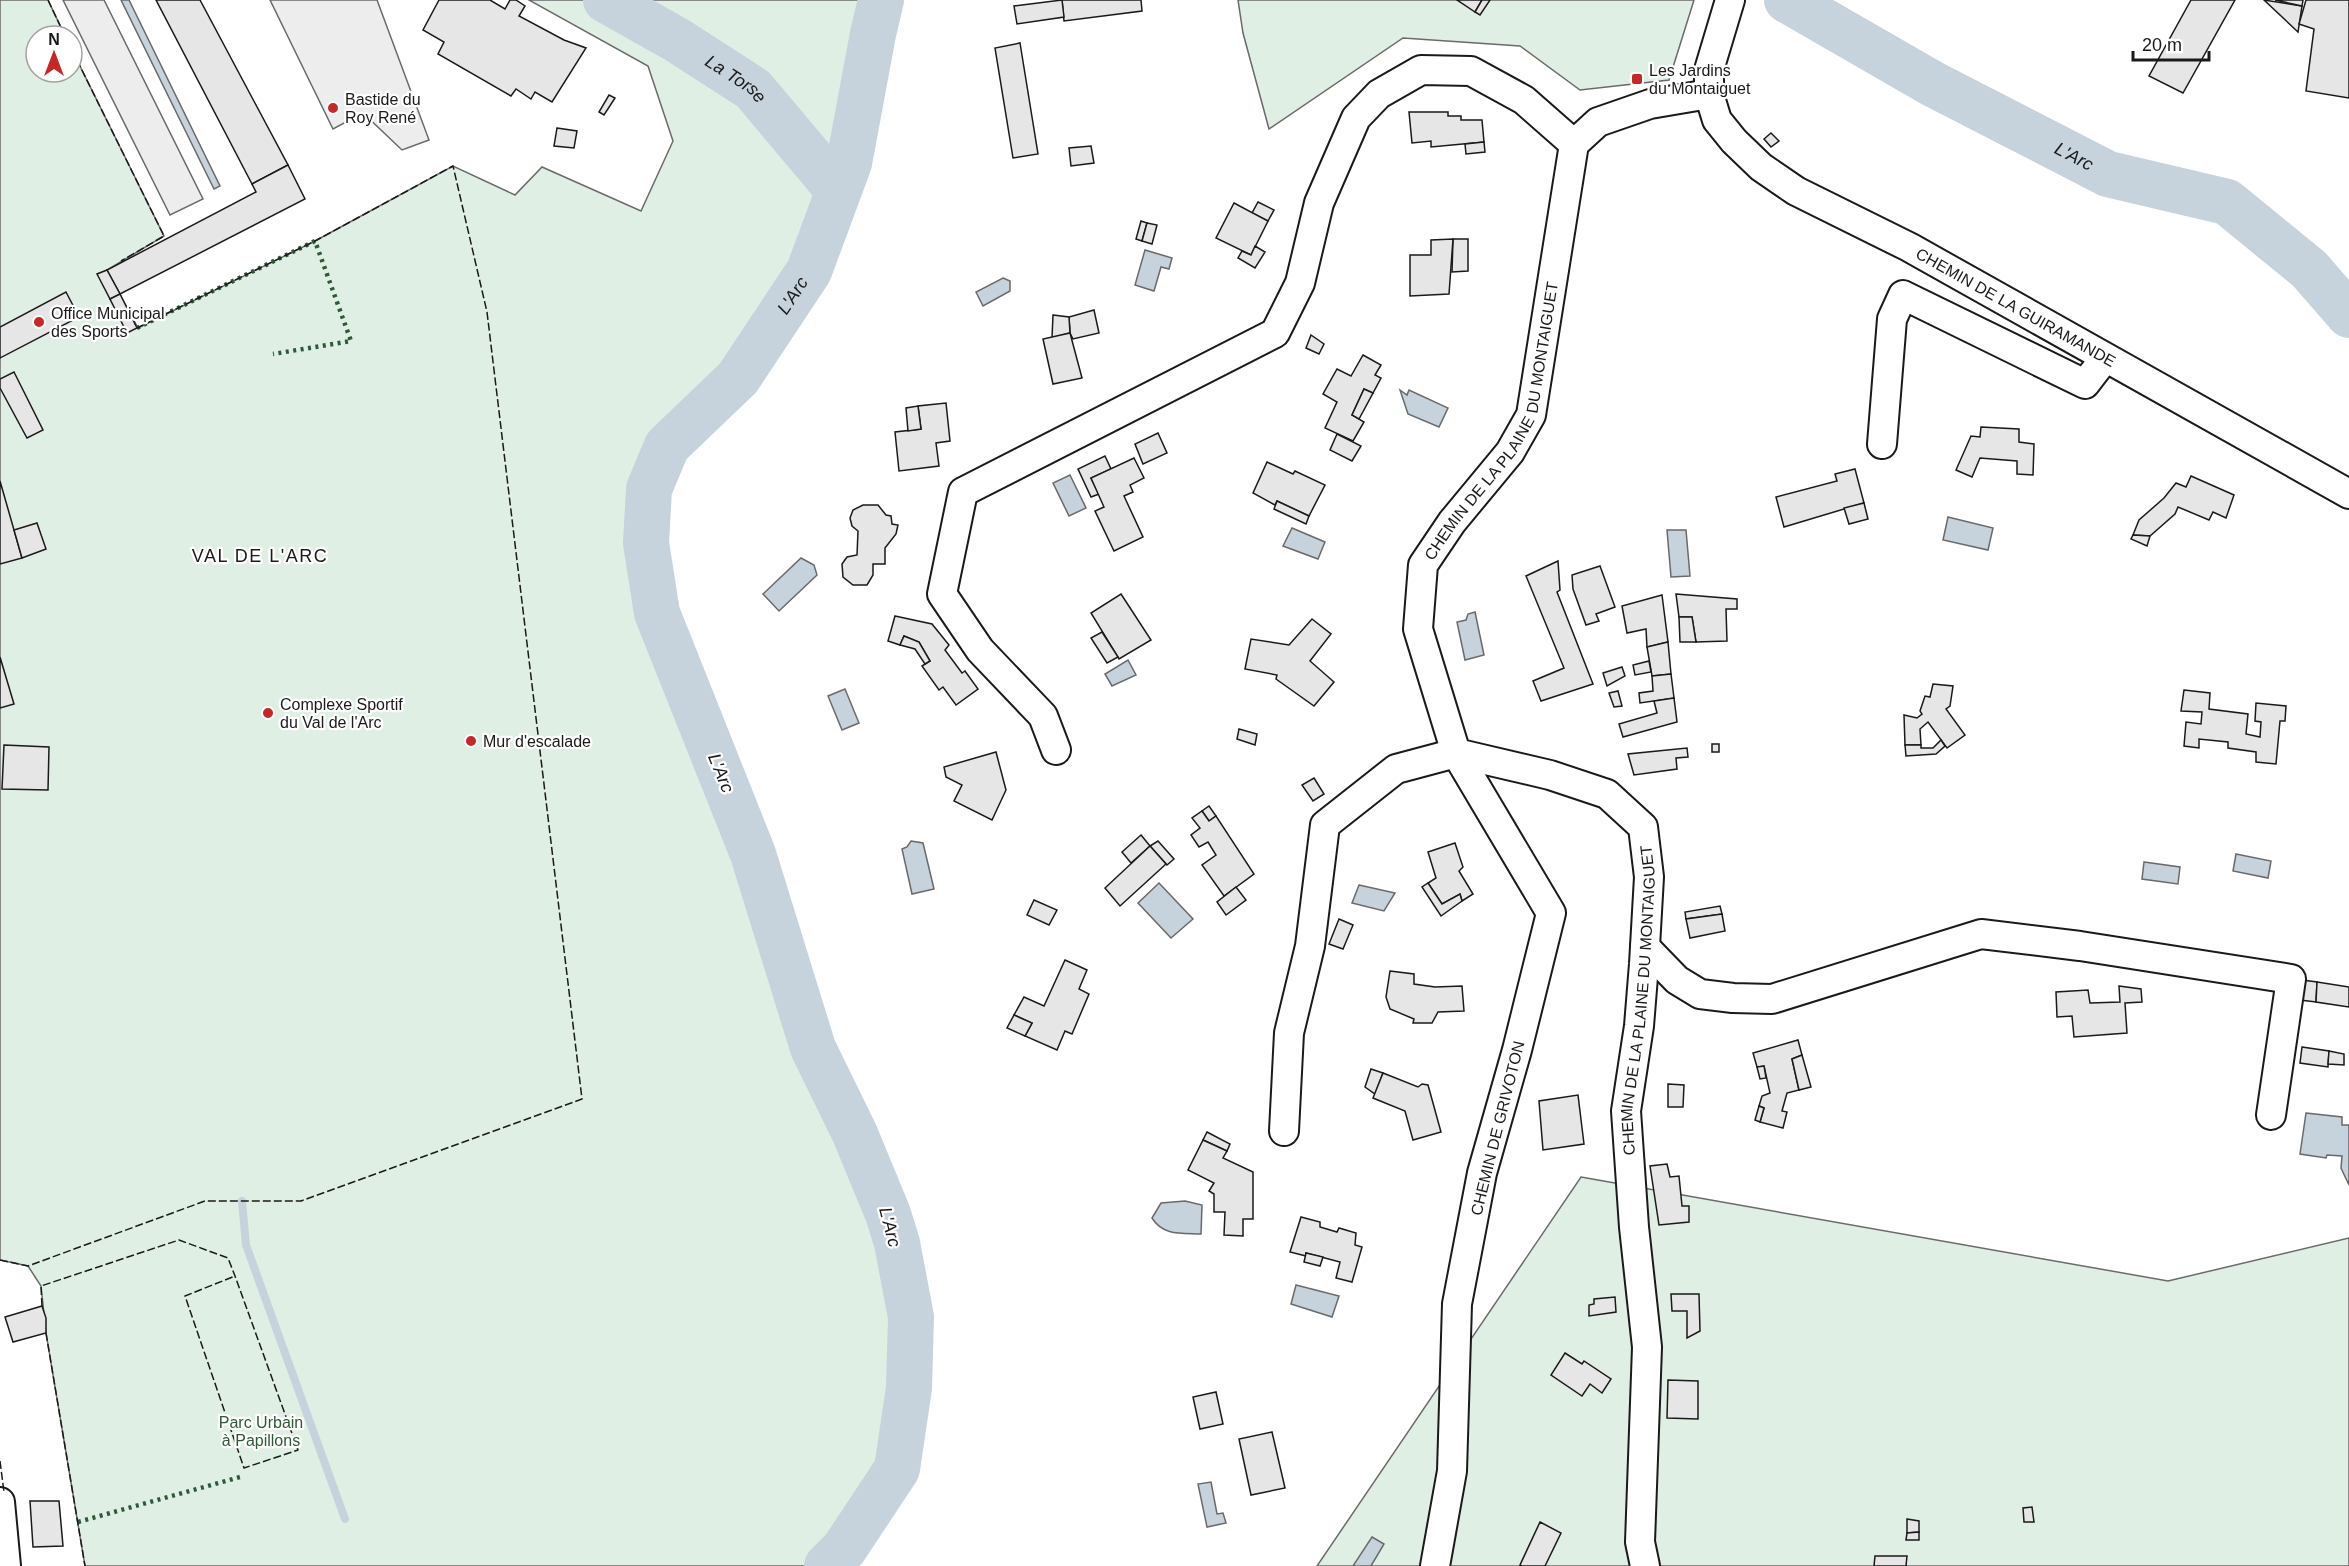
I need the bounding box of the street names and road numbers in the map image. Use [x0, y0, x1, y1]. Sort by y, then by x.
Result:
street label: CHEMIN DE LA GUIRAMANDE [1913, 245, 2118, 370]
street label: CHEMIN DE LA PLAINE DU MONTAIGUET [1421, 280, 1561, 563]
street label: CHEMIN DE LA PLAINE DU MONTAIGUET [1618, 844, 1658, 1156]
street label: CHEMIN DE GRIVOTON [1468, 1039, 1527, 1217]

